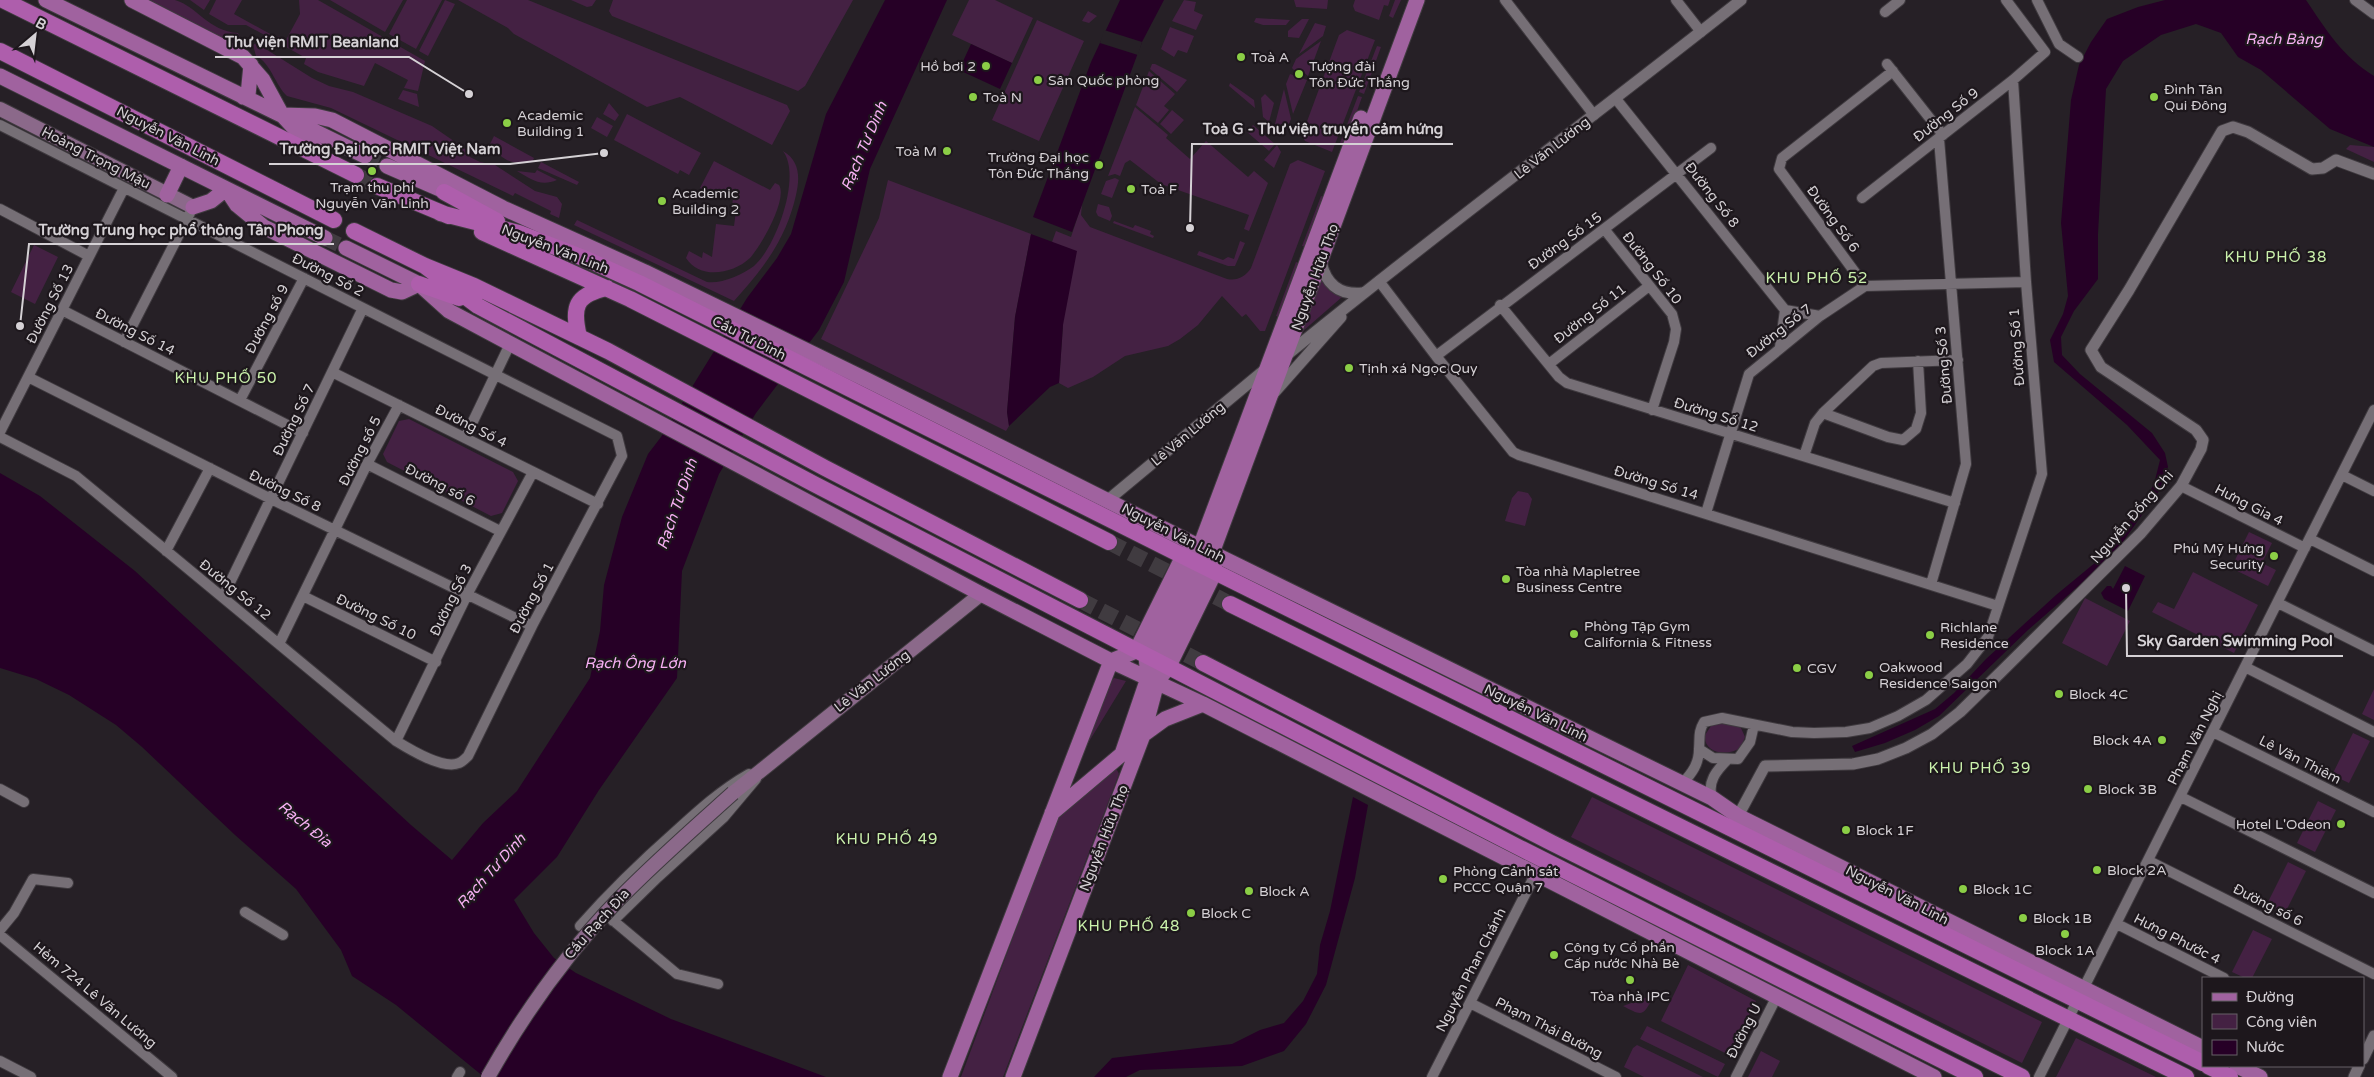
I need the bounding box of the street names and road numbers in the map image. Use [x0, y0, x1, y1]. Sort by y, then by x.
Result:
street label: Đường Số 9 [1910, 84, 1982, 146]
street label: Nguyễn Văn Linh [114, 103, 222, 169]
street label: Lê Văn Lương [1511, 113, 1593, 183]
street label: Hoàng Trọng Mậu [39, 123, 153, 193]
street label: Đường Số 8 [1681, 159, 1743, 231]
street label: Đường Số 6 [1803, 182, 1863, 256]
street label: Đường Số 15 [1525, 209, 1605, 273]
street label: Nguyễn Văn Linh [499, 221, 611, 277]
street label: Nguyễn Hữu Thọ [1288, 221, 1342, 333]
street label: Đường Số 10 [1619, 228, 1686, 308]
street label: Đường Số 2 [289, 250, 367, 300]
street label: Đường Số 13 [23, 261, 77, 347]
street label: Đường số 9 [242, 281, 292, 357]
street label: Đường Số 11 [1550, 281, 1630, 347]
street label: Đường Số 7 [1743, 300, 1815, 362]
street label: Đường Số 14 [92, 305, 178, 359]
street label: Đường Số 1 [2006, 307, 2028, 387]
street label: Cầu Tư Dinh [709, 312, 789, 364]
street label: Đường Số 3 [1932, 325, 1956, 405]
street label: Đường Số 7 [269, 381, 319, 459]
street label: Đường Số 12 [1672, 394, 1760, 436]
street label: Lê Văn Lương [1148, 398, 1228, 470]
street label: Đường Số 4 [432, 401, 510, 451]
street label: Đường số 5 [335, 413, 385, 489]
street label: Đường số 6 [402, 460, 478, 510]
street label: Đường Số 14 [1612, 462, 1700, 504]
street label: Đường Số 8 [246, 466, 324, 516]
street label: Nguyễn Đổng Chi [2087, 467, 2177, 567]
street label: Hưng Gia 4 [2212, 481, 2286, 530]
street label: Nguyễn Văn Linh [1119, 500, 1227, 566]
street label: Đường Số 12 [196, 556, 274, 624]
street label: Đường Số 1 [506, 559, 558, 637]
street label: Đường Số 3 [426, 561, 476, 639]
street label: Đường Số 10 [333, 590, 419, 644]
street label: Lê Văn Lương [831, 646, 913, 716]
street label: Nguyễn Văn Linh [1481, 680, 1591, 746]
street label: Phạm Văn Nghị [2164, 688, 2226, 788]
street label: Lê Văn Thiêm [2256, 732, 2344, 788]
street label: Nguyễn Hữu Thọ [1076, 782, 1132, 894]
street label: Nguyễn Văn Linh [1843, 862, 1951, 928]
street label: Đường số 6 [2230, 880, 2306, 930]
street label: Cầu Rạch Đỉa [561, 885, 633, 963]
street label: Nguyễn Phan Chánh [1432, 905, 1510, 1035]
street label: Hưng Phước 4 [2131, 910, 2223, 968]
street label: Hẻm 724 Lê Văn Lương [30, 938, 160, 1052]
street label: Phạm Thái Bường [1492, 994, 1606, 1062]
street label: Đường U [1723, 1001, 1765, 1061]

